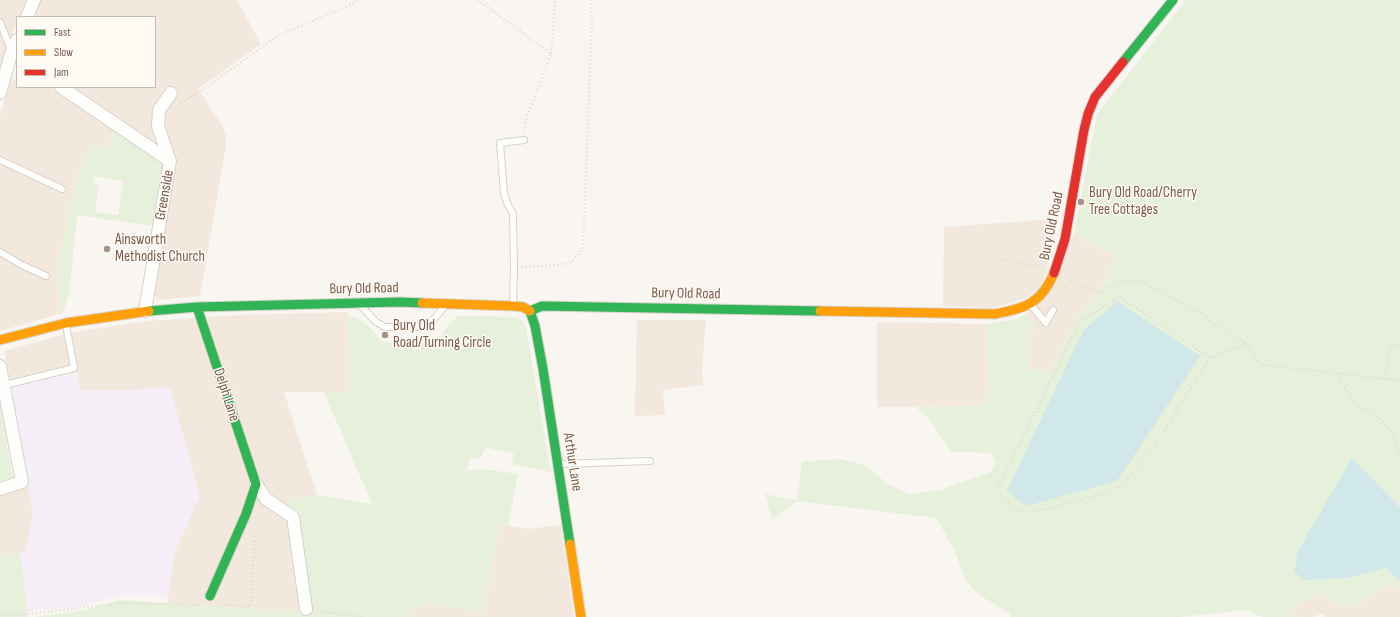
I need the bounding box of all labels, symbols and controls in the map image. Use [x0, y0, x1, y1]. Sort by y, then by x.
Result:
legend [16, 16, 156, 88]
text: Fast [54, 25, 71, 40]
text: Slow [54, 45, 73, 60]
text: Jam [54, 65, 69, 80]
street label: Greenside [152, 169, 178, 221]
place label: Bury Old Road/Cherry Tree Cottages [1089, 184, 1197, 219]
street label: Bury Old Road [1036, 190, 1068, 262]
marker: Bury Old Road/Cherry Tree Cottages [1076, 197, 1086, 207]
place label: Ainsworth Methodist Church [115, 231, 205, 266]
marker: Ainsworth Methodist Church [102, 244, 112, 254]
street label: Bury Old Road [329, 279, 399, 299]
street label: Bury Old Road [651, 284, 721, 304]
place label: Bury Old Road/Turning Circle [393, 317, 491, 352]
marker: Bury Old Road/Turning Circle [380, 330, 390, 340]
street label: Delph Lane [209, 366, 243, 424]
street label: Arthur Lane [559, 431, 585, 493]

